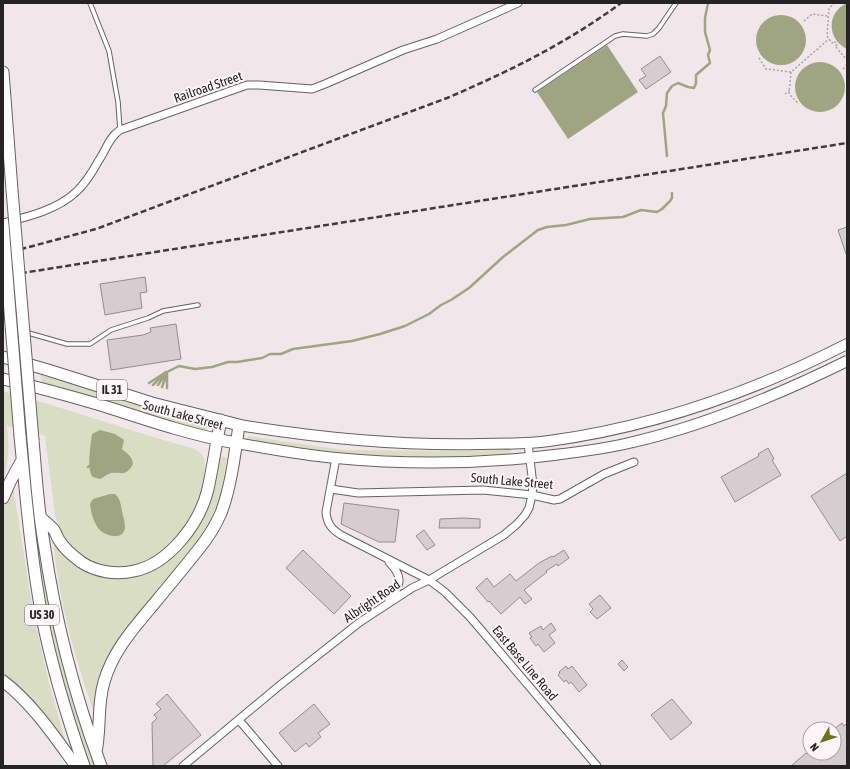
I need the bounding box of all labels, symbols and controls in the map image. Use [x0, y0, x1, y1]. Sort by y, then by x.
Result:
street label: Railroad Street [172, 68, 244, 106]
road number: IL 31 [97, 380, 127, 400]
street label: South Lake Street [141, 397, 225, 433]
street label: South Lake Street [470, 470, 554, 492]
street label: Albright Road [341, 577, 403, 625]
road number: US 30 [25, 605, 59, 625]
street label: East Base Line Road [489, 623, 561, 703]
north arrow [802, 721, 842, 761]
text: N [808, 741, 821, 754]

